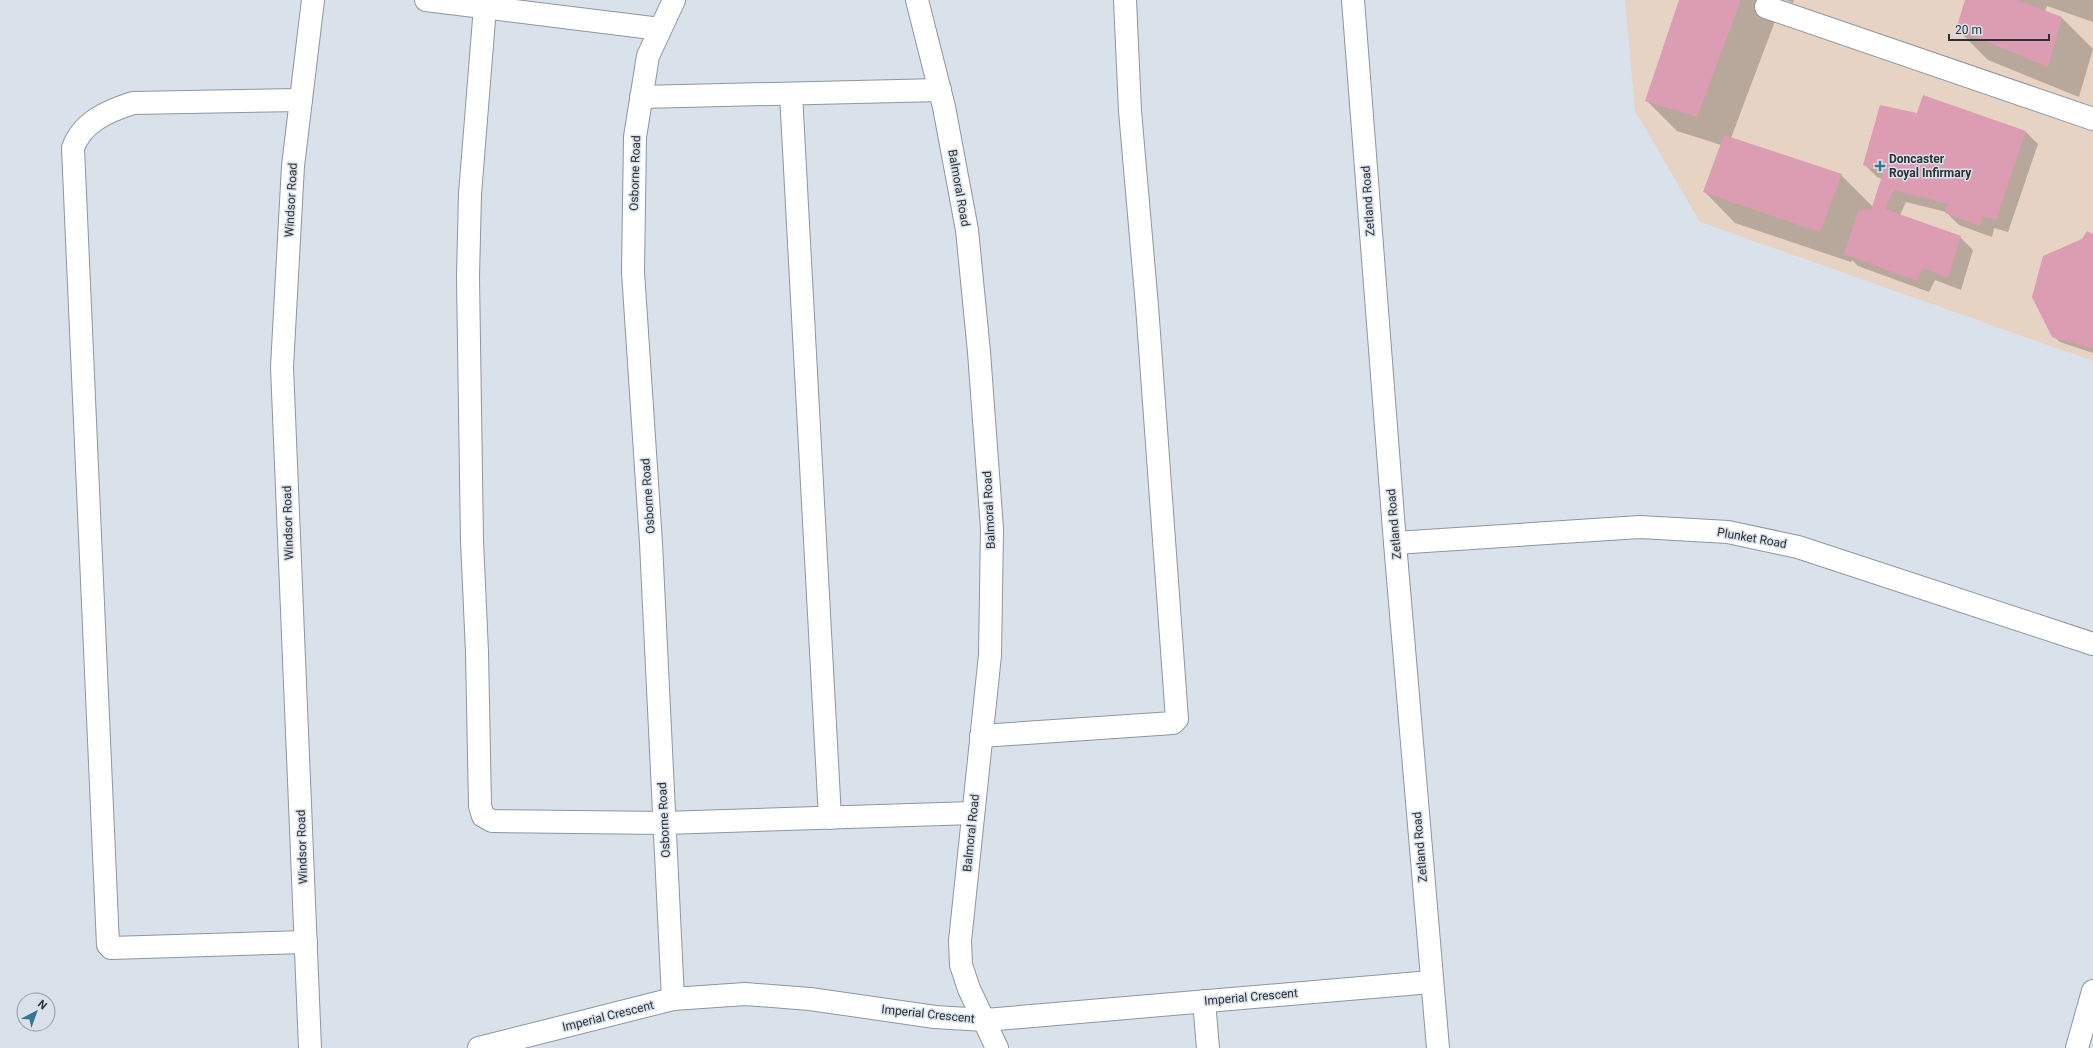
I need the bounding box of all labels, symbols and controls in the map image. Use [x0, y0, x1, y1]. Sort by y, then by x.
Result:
scale bar [1949, 16, 2049, 42]
text: 20 m [1955, 23, 1982, 37]
street label: Osborne Road [627, 135, 643, 211]
street label: Balmoral Road [945, 148, 973, 228]
place label: Doncaster Royal Infirmary [1889, 152, 1972, 180]
marker: Doncaster Royal Infirmary [1874, 160, 1886, 172]
street label: Windsor Road [282, 162, 300, 238]
street label: Zetland Road [1359, 165, 1377, 237]
street label: Osborne Road [638, 458, 658, 534]
street label: Balmoral Road [980, 471, 998, 549]
street label: Windsor Road [280, 485, 296, 561]
street label: Zetland Road [1384, 488, 1404, 560]
street label: Plunket Road [1716, 525, 1788, 551]
street label: Osborne Road [655, 782, 673, 858]
street label: Balmoral Road [960, 793, 982, 873]
street label: Windsor Road [294, 809, 310, 885]
street label: Zetland Road [1410, 811, 1430, 883]
street label: Imperial Crescent [1204, 986, 1298, 1008]
north arrow [16, 992, 56, 1032]
text: N [35, 997, 50, 1012]
street label: Imperial Crescent [561, 998, 655, 1034]
street label: Imperial Crescent [881, 1002, 975, 1026]

